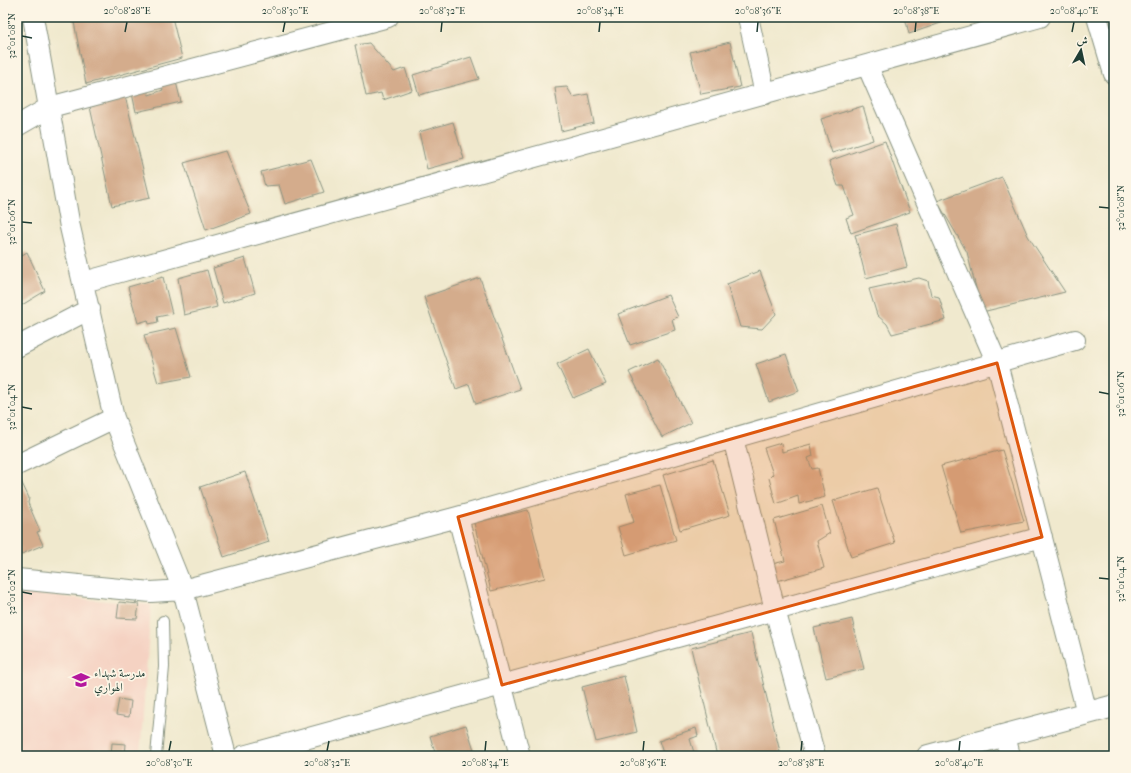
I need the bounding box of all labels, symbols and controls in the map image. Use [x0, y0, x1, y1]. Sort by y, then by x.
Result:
text: 20°08'28"E [103, 5, 151, 17]
text: 20°08'30"E [262, 5, 308, 17]
text: 20°08'32"E [419, 5, 465, 17]
text: 20°08'34"E [577, 5, 624, 17]
text: 20°08'36"E [735, 5, 781, 17]
text: 20°08'38"E [893, 5, 939, 17]
text: 20°08'40"E [1050, 5, 1098, 17]
text: 32°01'08"N [6, 13, 18, 59]
north arrow [1061, 30, 1101, 70]
text: ش [1076, 33, 1089, 48]
text: 32°01'08"N [1115, 185, 1127, 231]
text: 32°01'06"N [6, 198, 18, 245]
text: 32°01'06"N [1115, 370, 1127, 417]
text: 32°01'04"N [6, 383, 18, 430]
text: 32°01'04"N [1115, 555, 1127, 602]
text: 32°01'02"N [6, 568, 18, 615]
place label: مدرسة شهداء الهواري [94, 666, 146, 697]
school or university icon: مدرسة شهداء الهواري [71, 670, 91, 690]
text: 20°08'30"E [146, 757, 192, 769]
text: 20°08'32"E [304, 757, 350, 769]
text: 20°08'34"E [462, 757, 509, 769]
text: 20°08'36"E [620, 757, 666, 769]
text: 20°08'38"E [778, 757, 824, 769]
text: 20°08'40"E [935, 757, 983, 769]

